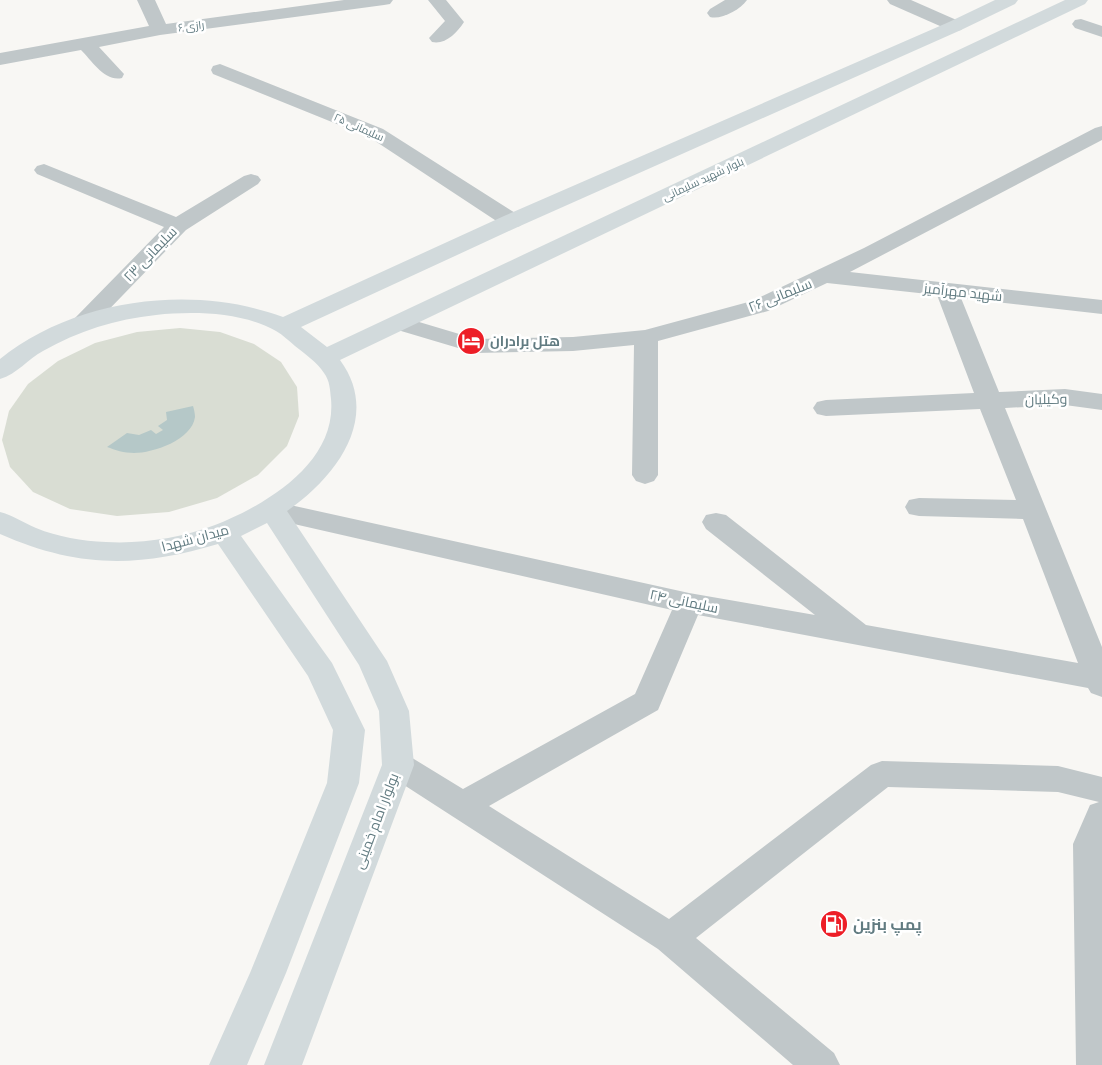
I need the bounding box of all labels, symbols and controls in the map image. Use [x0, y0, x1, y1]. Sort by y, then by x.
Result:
street label: رازی ۶ [177, 17, 205, 35]
street label: سلیمانی ۲۵ [332, 110, 386, 144]
street label: بلوار شهید سلیمانی [660, 154, 746, 204]
street label: سلیمانی ۲۳ [119, 223, 181, 285]
street label: سلیمانی ۲۶ [746, 274, 814, 316]
street label: شهید مهرآمیز [922, 279, 1003, 305]
hotel icon: هتل برادران [456, 326, 486, 356]
place label: هتل برادران [490, 332, 560, 350]
street label: وکیلیان [1025, 390, 1067, 408]
street label: میدان شهدا [159, 520, 231, 556]
street label: سلیمانی ۲۴ [648, 585, 720, 617]
street label: بولوار امام خمینی [349, 771, 403, 872]
fuel station icon: پمپ بنزین [819, 909, 849, 939]
place label: پمپ بنزین [853, 913, 922, 936]

